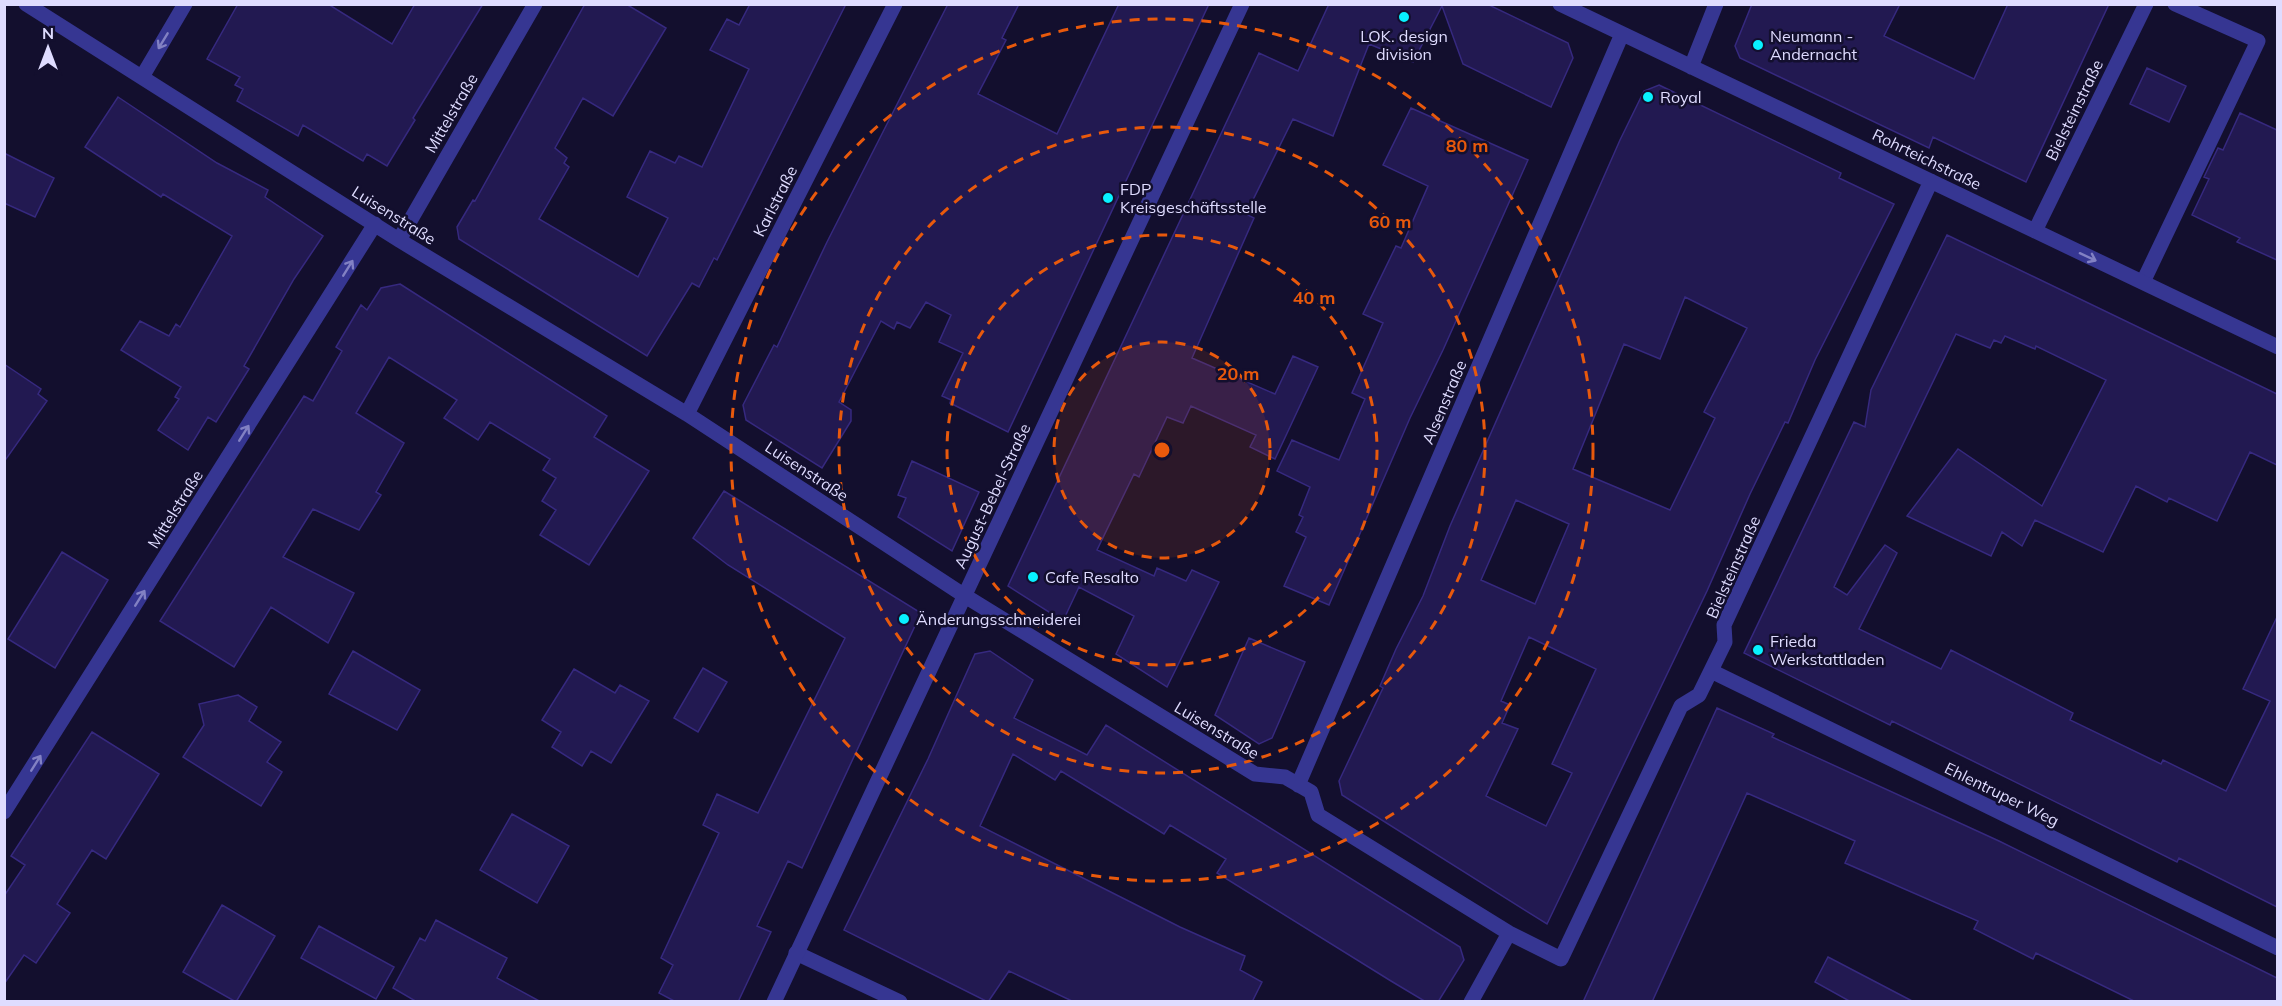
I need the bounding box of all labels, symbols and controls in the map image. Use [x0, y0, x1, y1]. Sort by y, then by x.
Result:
marker: LOK. design division [1397, 10, 1411, 24]
north arrow [18, 18, 78, 78]
text: N [42, 23, 54, 43]
place label: LOK. design division [1360, 26, 1448, 64]
place label: Neumann - Andernacht [1770, 26, 1858, 64]
one-way arrow [157, 32, 169, 49]
marker: Neumann - Andernacht [1751, 38, 1765, 52]
street label: Bielsteinstraße [2041, 56, 2107, 164]
street label: Mittelstraße [420, 70, 482, 156]
place label: Royal [1660, 87, 1702, 107]
marker: Royal [1641, 90, 1655, 104]
street label: Rohrteichstraße [1869, 124, 1985, 194]
text: 80 m [1446, 134, 1488, 157]
street label: Karlstraße [749, 162, 801, 240]
place label: FDP Kreisgeschäftsstelle [1120, 179, 1266, 217]
street label: Luisenstraße [348, 181, 440, 249]
marker: FDP Kreisgeschäftsstelle [1101, 191, 1115, 205]
text: 60 m [1369, 210, 1411, 233]
one-way arrow [2079, 251, 2097, 263]
one-way arrow [342, 260, 354, 277]
text: 40 m [1293, 286, 1335, 309]
street label: Alsenstraße [1417, 357, 1471, 447]
text: 20 m [1217, 362, 1259, 385]
street label: August-Bebel-Straße [950, 420, 1034, 572]
one-way arrow [238, 425, 250, 442]
street label: Luisenstraße [762, 437, 852, 505]
centre of rings [1152, 440, 1172, 460]
street label: Mittelstraße [143, 466, 207, 552]
street label: Bielsteinstraße [1701, 513, 1765, 621]
place label: Cafe Resalto [1045, 567, 1139, 587]
marker: Cafe Resalto [1026, 570, 1040, 584]
one-way arrow [134, 590, 146, 607]
place label: Änderungsschneiderei [916, 609, 1081, 629]
marker: Änderungsschneiderei [897, 612, 911, 626]
place label: Frieda Werkstattladen [1770, 631, 1885, 669]
marker: Frieda Werkstattladen [1751, 643, 1765, 657]
street label: Luisenstraße [1171, 697, 1263, 763]
one-way arrow [30, 755, 42, 772]
street label: Ehlentruper Weg [1942, 758, 2062, 830]

